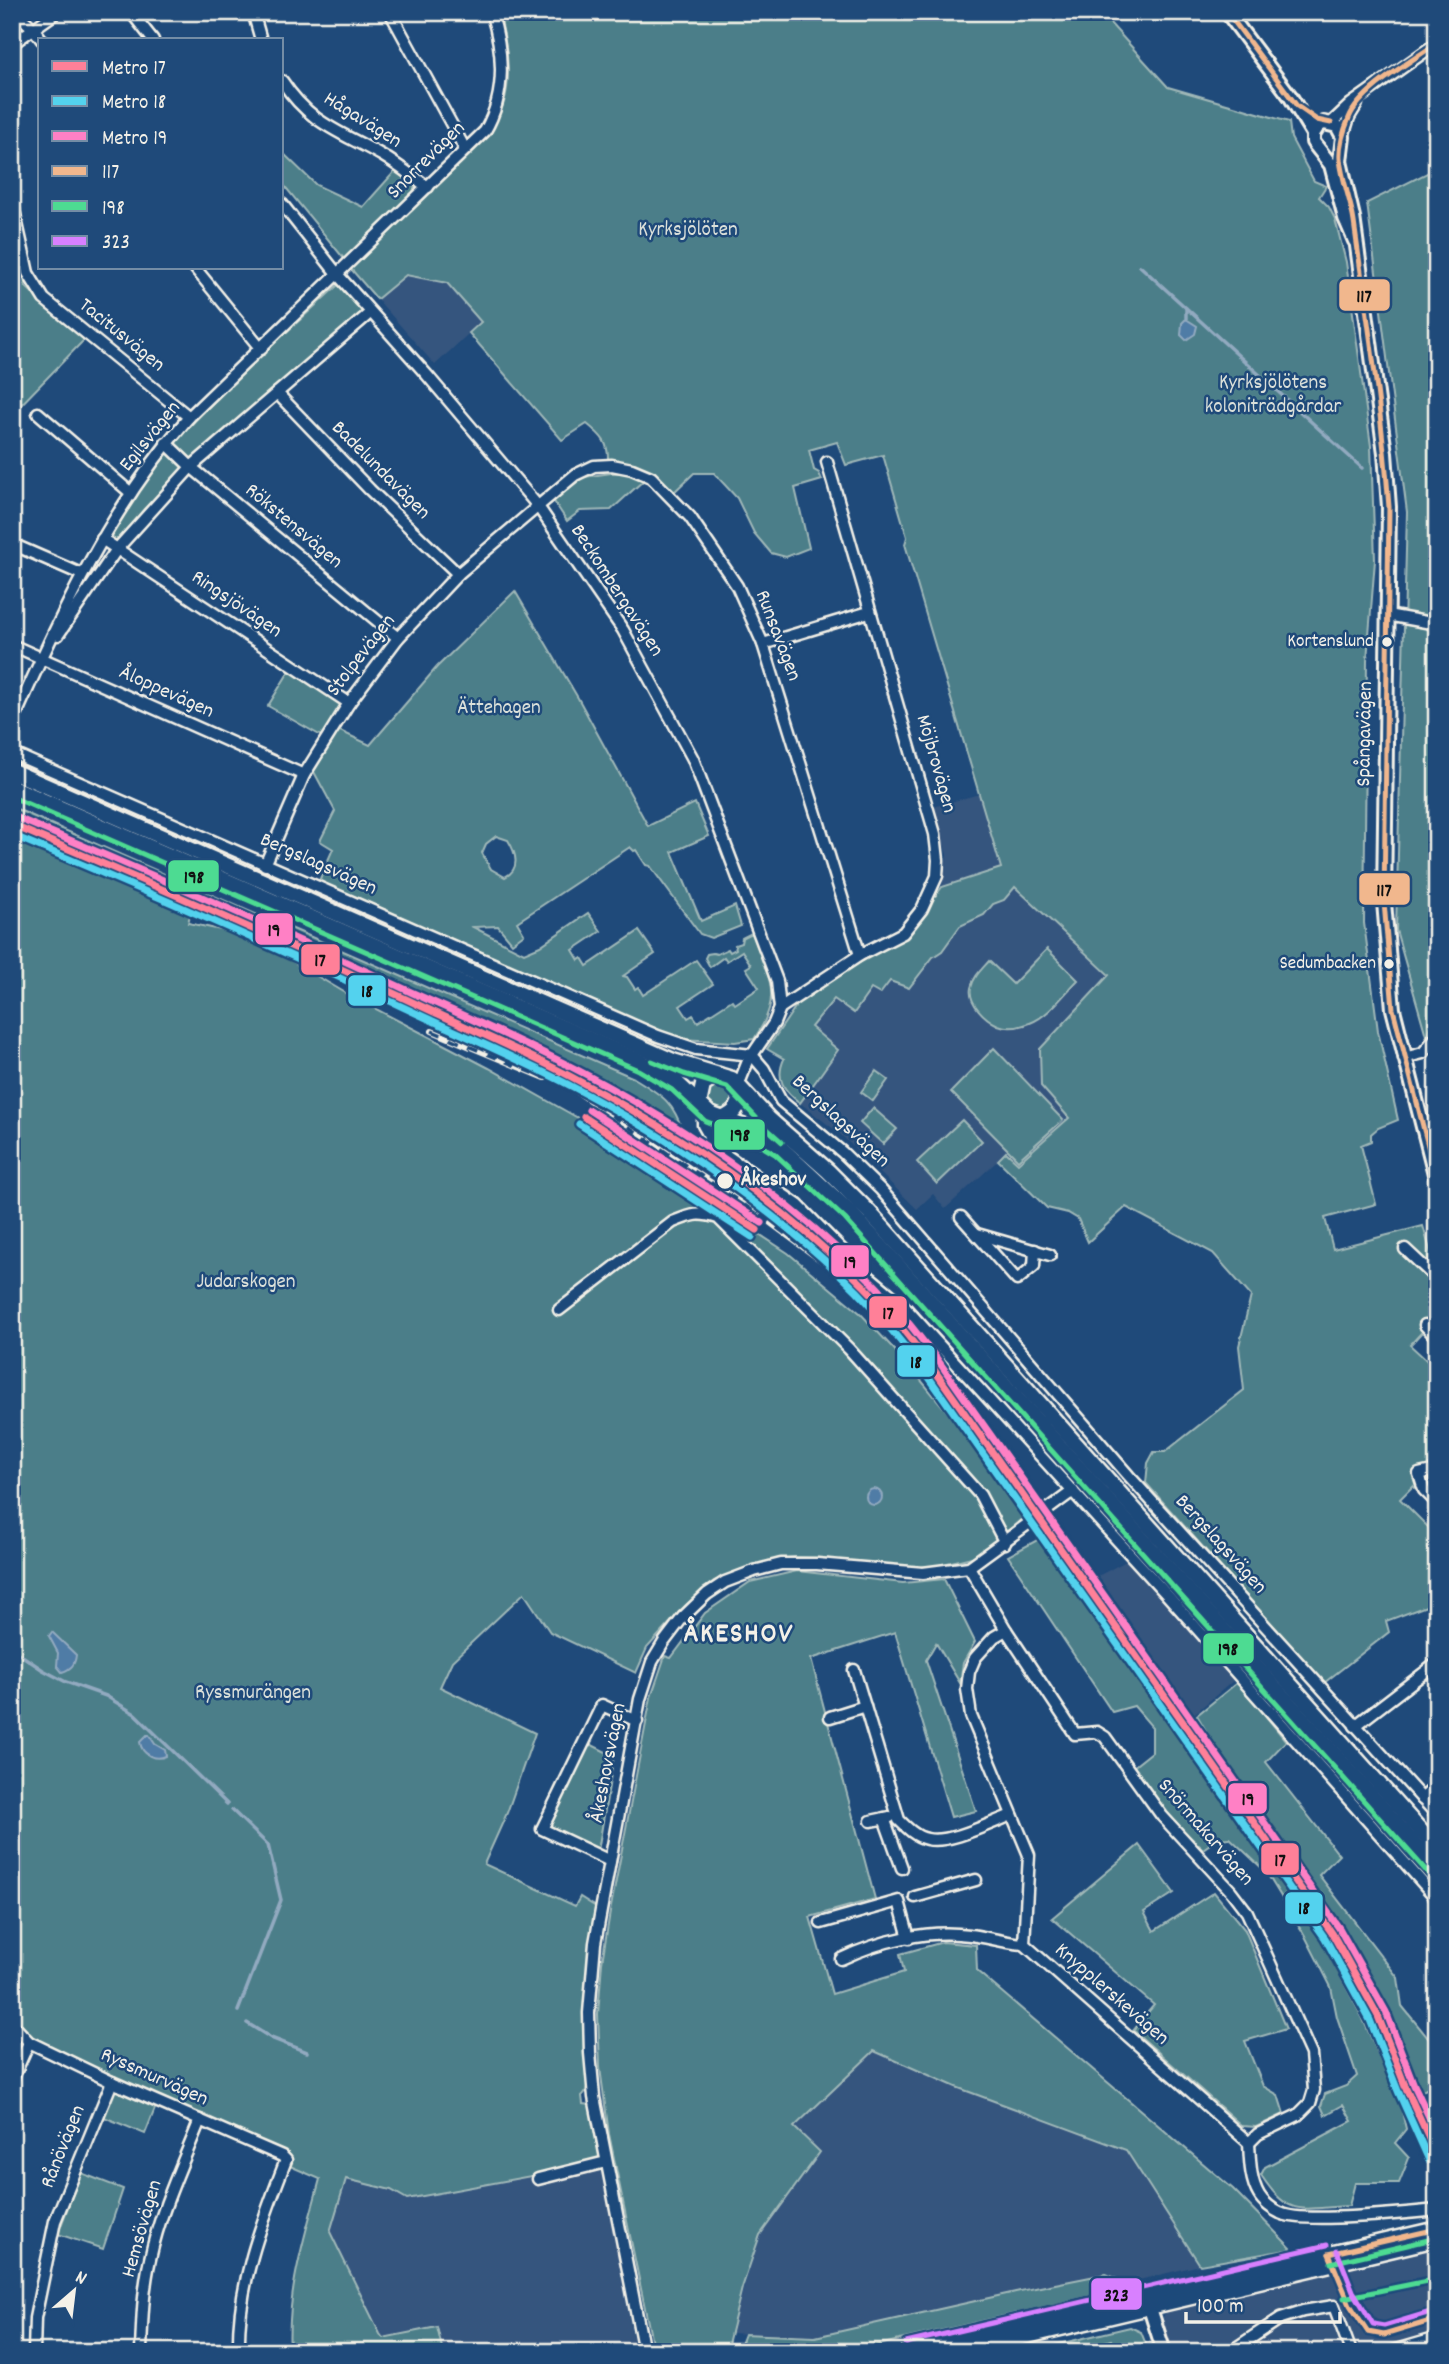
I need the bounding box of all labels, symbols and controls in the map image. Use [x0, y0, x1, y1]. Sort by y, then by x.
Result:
legend [38, 38, 284, 270]
text: Metro 17 [102, 55, 166, 85]
street label: Hågavägen [317, 85, 407, 157]
text: Metro 18 [102, 89, 166, 119]
street label: Snorrevägen [381, 115, 473, 207]
text: Metro 19 [102, 125, 167, 155]
text: 117 [102, 159, 119, 189]
text: 198 [102, 195, 125, 225]
park label: Kyrksjölöten [638, 216, 738, 246]
text: 323 [102, 229, 130, 259]
line badge: 117 [1338, 278, 1391, 312]
text: 117 [1356, 285, 1372, 312]
street label: Tacitusvägen [71, 292, 171, 380]
park label: Kyrksjölötens koloniträdgårdar [1205, 369, 1342, 423]
street label: Egilsvägen [113, 395, 189, 479]
street label: Badelundavägen [324, 415, 436, 527]
street label: Rökstensvägen [237, 477, 349, 577]
street label: Beckombergavägen [562, 519, 670, 663]
street label: Ringsjövägen [184, 563, 288, 647]
street label: Runsavägen [746, 586, 808, 686]
street label: Stolpevägen [320, 608, 404, 704]
place label: Kortenslund [1287, 629, 1374, 656]
marker: Kortenslund [1380, 635, 1394, 649]
street label: Åloppevägen [114, 659, 218, 727]
street label: Spångavägen [1350, 681, 1382, 787]
park label: Ättehagen [457, 694, 541, 724]
street label: Möjbrovägen [907, 711, 963, 817]
street label: Bergslagsvägen [255, 826, 381, 904]
line badge: 198 [167, 859, 220, 893]
text: 198 [184, 866, 205, 893]
line badge: 117 [1358, 872, 1411, 906]
text: 117 [1376, 879, 1392, 906]
line badge: 19 [254, 912, 294, 946]
text: 19 [268, 919, 280, 946]
line badge: 17 [300, 943, 341, 976]
text: 17 [314, 949, 326, 976]
place label: Sedumbacken [1279, 951, 1376, 978]
marker: Sedumbacken [1382, 957, 1396, 971]
line badge: 18 [347, 974, 387, 1007]
text: 18 [361, 980, 373, 1007]
street label: Bergslagsvägen [784, 1068, 896, 1176]
line badge: 198 [713, 1118, 766, 1151]
text: 198 [730, 1124, 751, 1151]
place label: Åkeshov [741, 1165, 807, 1196]
marker: Åkeshov [715, 1171, 735, 1191]
line badge: 19 [830, 1244, 870, 1278]
text: 19 [844, 1251, 856, 1278]
park label: Judarskogen [196, 1268, 296, 1298]
line badge: 17 [868, 1295, 908, 1329]
text: 17 [882, 1302, 894, 1329]
line badge: 18 [896, 1344, 936, 1378]
text: 18 [910, 1351, 922, 1378]
street label: Bergslagsvägen [1167, 1488, 1273, 1602]
district label: ÅKESHOV [684, 1616, 794, 1656]
line badge: 198 [1202, 1632, 1255, 1665]
text: 198 [1218, 1638, 1239, 1665]
park label: Ryssmurängen [195, 1679, 311, 1709]
street label: Åkeshovsvägen [583, 1701, 635, 1825]
street label: Snörmakarvägen [1150, 1773, 1260, 1893]
line badge: 19 [1227, 1782, 1268, 1815]
text: 19 [1242, 1788, 1254, 1815]
line badge: 17 [1260, 1842, 1300, 1876]
text: 17 [1274, 1849, 1286, 1876]
line badge: 18 [1284, 1891, 1324, 1925]
text: 18 [1298, 1897, 1310, 1924]
street label: Knypplerskevägen [1047, 1937, 1175, 2053]
street label: Ryssmurvägen [95, 2041, 213, 2115]
street label: Rånövägen [34, 2101, 94, 2193]
street label: Hemsövägen [115, 2177, 171, 2281]
north arrow [38, 2256, 108, 2326]
text: N [70, 2265, 91, 2293]
line badge: 323 [1090, 2277, 1143, 2311]
scale bar [1186, 2280, 1340, 2324]
text: 323 [1103, 2284, 1129, 2311]
text: 100 m [1197, 2293, 1244, 2323]

